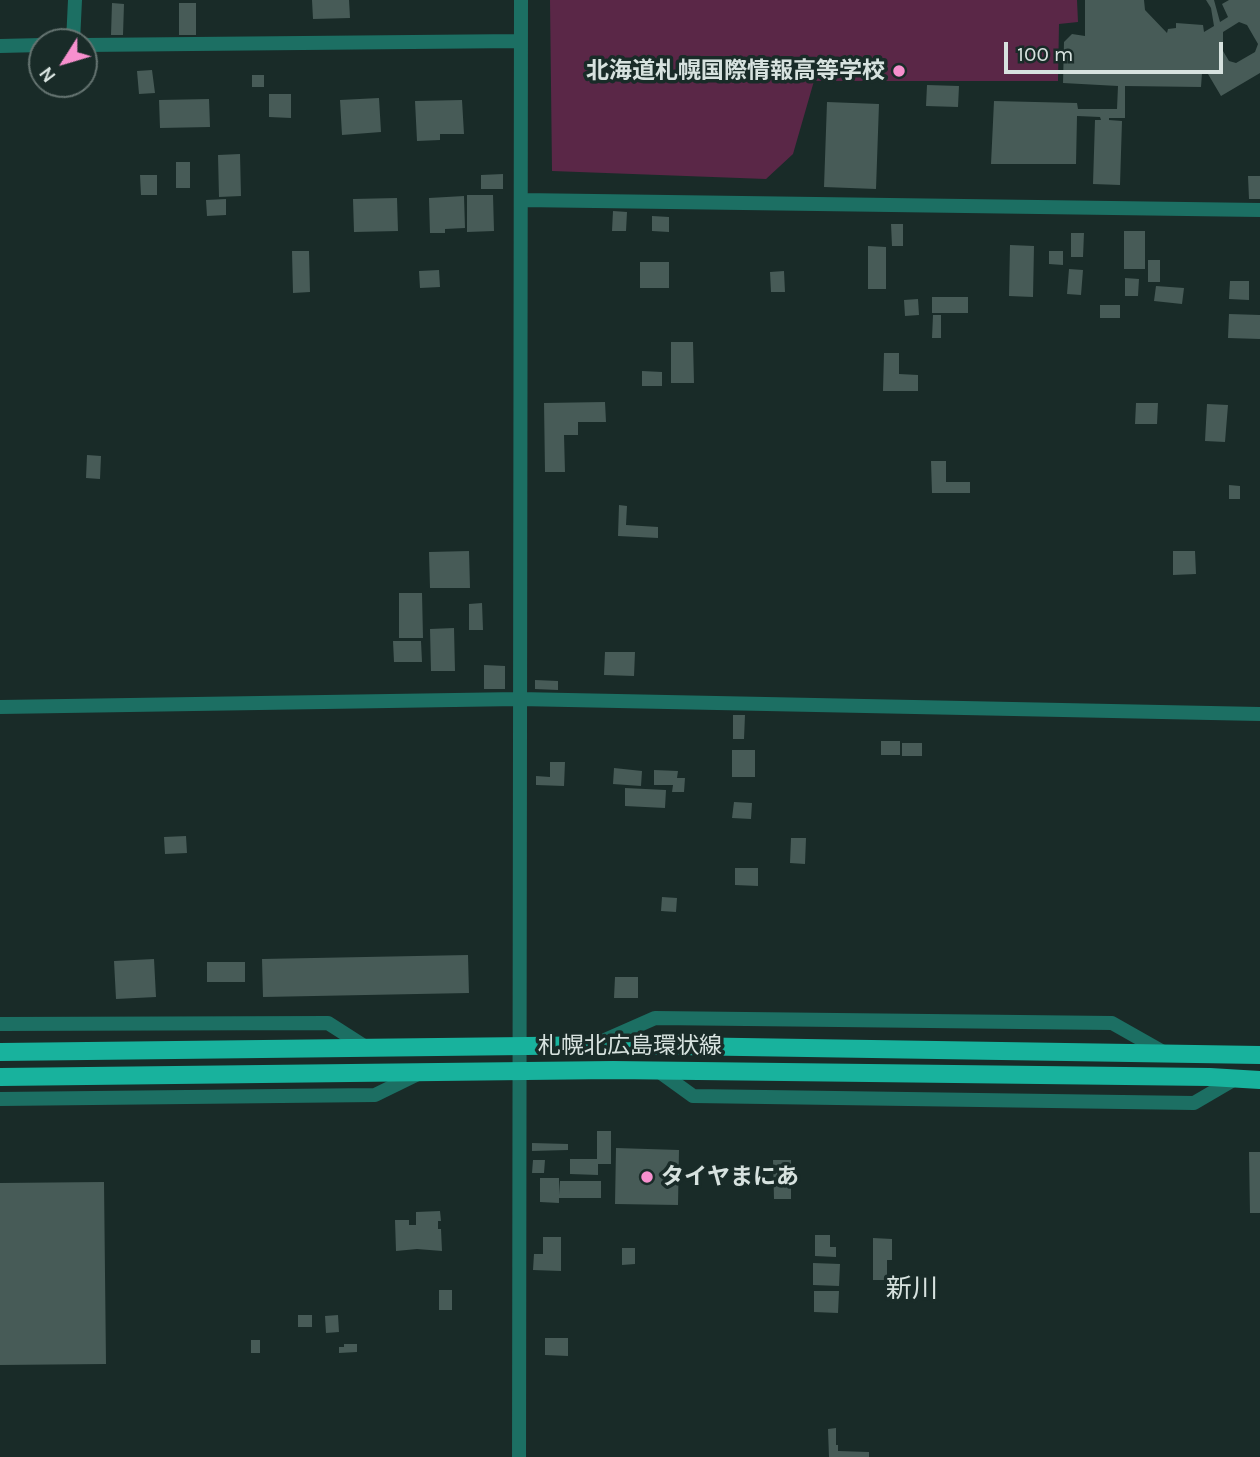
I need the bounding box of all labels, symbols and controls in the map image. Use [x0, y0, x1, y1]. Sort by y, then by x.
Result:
north arrow [28, 28, 98, 98]
scale bar [1008, 28, 1227, 72]
text: 100 m [1017, 42, 1074, 66]
place label: 北海道札幌国際情報高等学校 [586, 57, 885, 85]
text: N [35, 62, 61, 86]
marker: 北海道札幌国際情報高等学校 [891, 63, 907, 79]
street label: 札幌北広島環状線 [538, 1032, 722, 1060]
place label: タイヤまにあ [661, 1163, 799, 1191]
marker: タイヤまにあ [639, 1169, 655, 1185]
district label: 新川 [886, 1274, 938, 1306]

